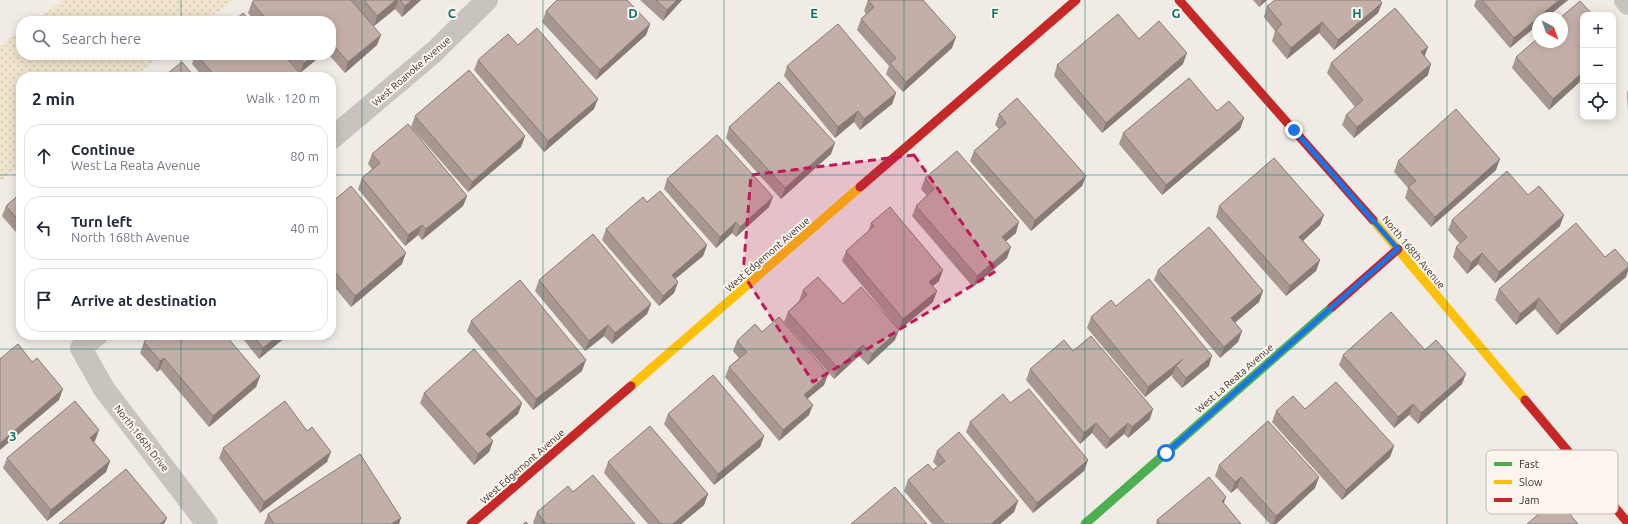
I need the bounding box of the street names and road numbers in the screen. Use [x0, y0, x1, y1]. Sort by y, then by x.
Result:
street label: West Roanoke Avenue [370, 34, 453, 108]
street label: North 168th Avenue [1380, 214, 1447, 291]
street label: West Edgemont Avenue [723, 215, 812, 294]
street label: West La Reata Avenue [1193, 342, 1276, 415]
street label: North 166th Drive [112, 403, 171, 474]
street label: West Edgemont Avenue [478, 427, 567, 506]

